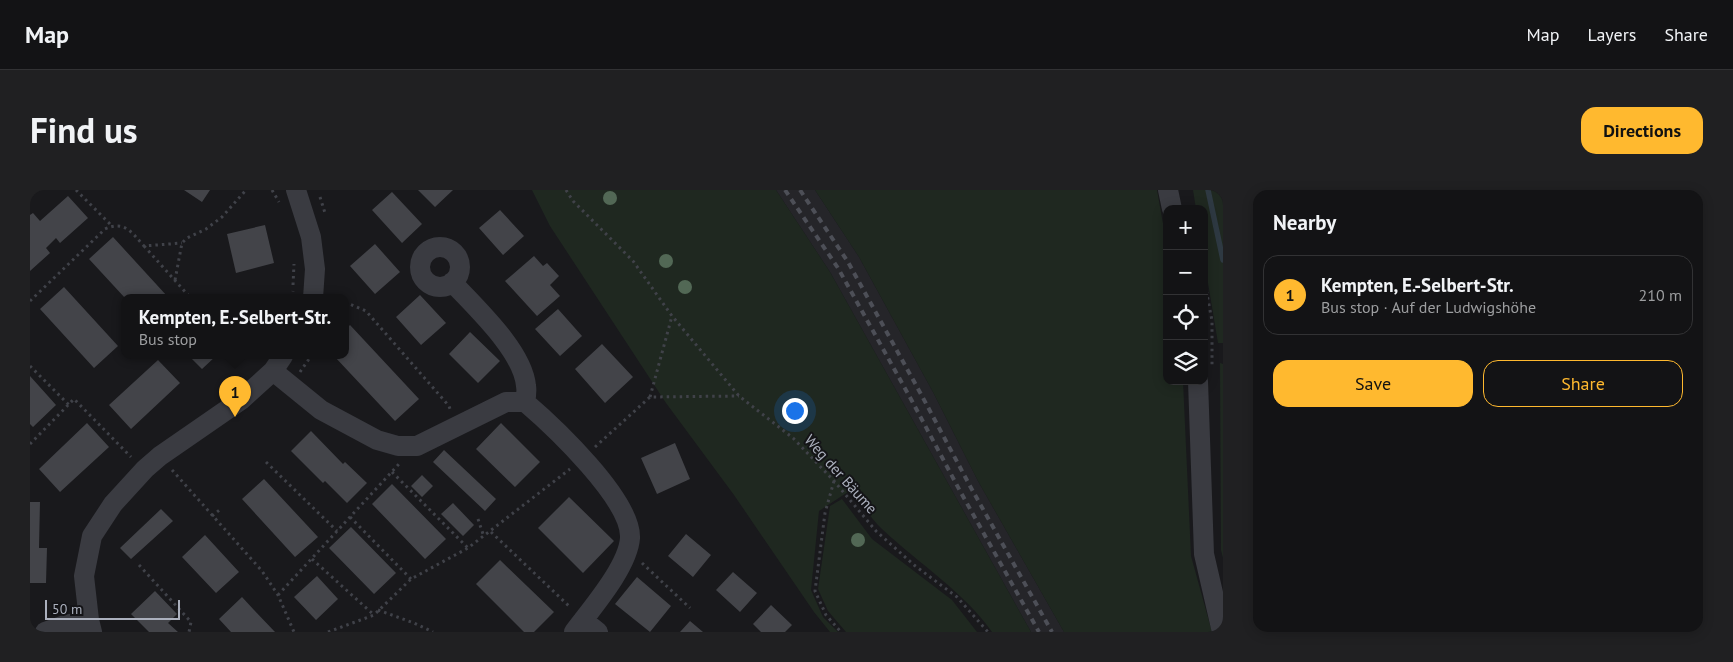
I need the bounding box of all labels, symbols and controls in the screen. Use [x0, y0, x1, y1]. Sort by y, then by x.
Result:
text: Map [25, 19, 69, 50]
text: Map [1527, 23, 1559, 46]
text: Layers [1587, 23, 1636, 46]
text: Share [1664, 23, 1708, 46]
text: Find us [30, 107, 138, 153]
button: Directions [1581, 107, 1703, 154]
map controls [1163, 205, 1208, 385]
button: + [1163, 205, 1208, 250]
text: Nearby [1273, 209, 1336, 236]
button: − [1163, 250, 1208, 295]
text: Kempten, E.-Selbert-Str. [1321, 273, 1514, 297]
text: 1 [1285, 285, 1295, 305]
text: 210 m [1639, 285, 1682, 305]
popup [121, 294, 349, 359]
button: locate [1163, 295, 1208, 340]
text: Bus stop · Auf der Ludwigshöhe [1321, 297, 1536, 317]
text: Kempten, E.-Selbert-Str. [139, 305, 331, 329]
text: Bus stop [139, 329, 197, 349]
button: layers [1163, 340, 1208, 385]
button: Save [1273, 360, 1473, 407]
button: Share [1483, 360, 1683, 407]
pin: 1 [219, 376, 251, 417]
your location [782, 398, 808, 424]
street label: Weg der Bäume [800, 430, 882, 518]
scale bar [45, 597, 180, 620]
text: 50 m [52, 600, 82, 618]

